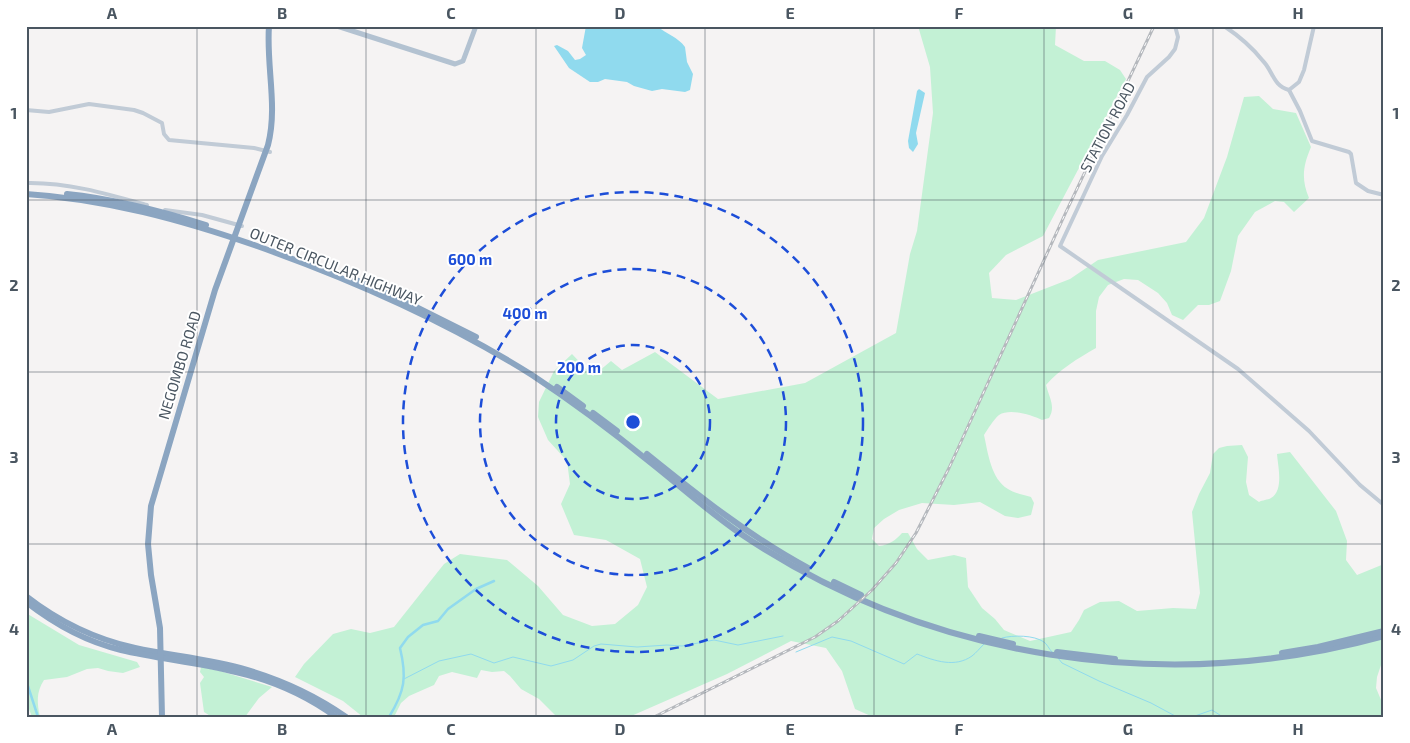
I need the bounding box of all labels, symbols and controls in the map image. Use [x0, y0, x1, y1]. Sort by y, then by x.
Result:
text: A [107, 3, 118, 22]
text: B [277, 3, 287, 22]
text: C [446, 3, 456, 22]
text: D [615, 3, 626, 22]
text: E [785, 3, 795, 22]
text: F [955, 3, 964, 22]
text: G [1123, 3, 1133, 22]
text: H [1292, 3, 1304, 22]
street label: STATION ROAD [1076, 79, 1138, 175]
text: 1 [11, 103, 17, 122]
text: 1 [1393, 103, 1399, 122]
street label: OUTER CIRCULAR HIGHWAY [247, 223, 425, 309]
text: 600 m [448, 250, 492, 268]
text: 2 [9, 275, 19, 294]
text: 2 [1391, 275, 1401, 294]
text: 400 m [503, 304, 547, 322]
street label: NEGOMBO ROAD [154, 308, 204, 422]
text: 200 m [557, 358, 601, 376]
centre of rings [624, 413, 642, 431]
text: 3 [9, 447, 19, 466]
text: 3 [1391, 447, 1401, 466]
text: 4 [9, 619, 19, 638]
text: 4 [1391, 619, 1401, 638]
text: A [107, 719, 118, 738]
text: B [277, 719, 287, 738]
text: C [446, 719, 456, 738]
text: D [615, 719, 626, 738]
text: E [785, 719, 795, 738]
text: F [955, 719, 964, 738]
text: G [1123, 719, 1133, 738]
text: H [1292, 719, 1304, 738]

